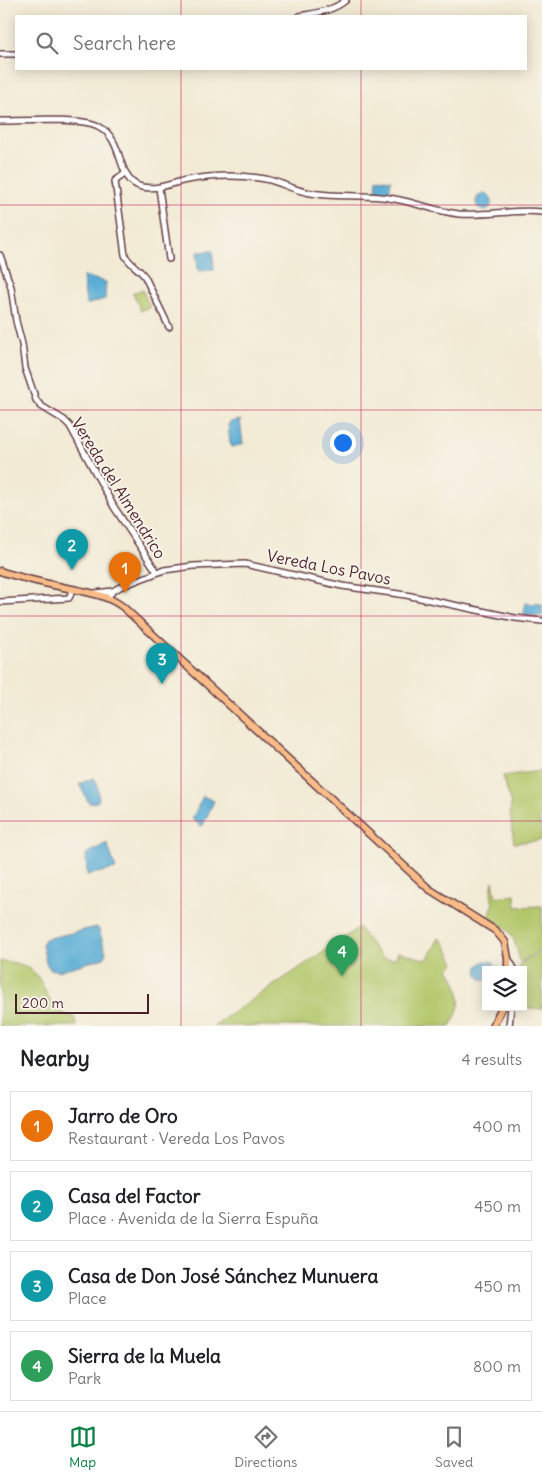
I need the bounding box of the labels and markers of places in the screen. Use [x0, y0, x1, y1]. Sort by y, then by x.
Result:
pin: 2 [56, 529, 88, 570]
pin: 1 [109, 552, 141, 593]
pin: 3 [146, 643, 178, 684]
pin: 4 [326, 935, 358, 976]

